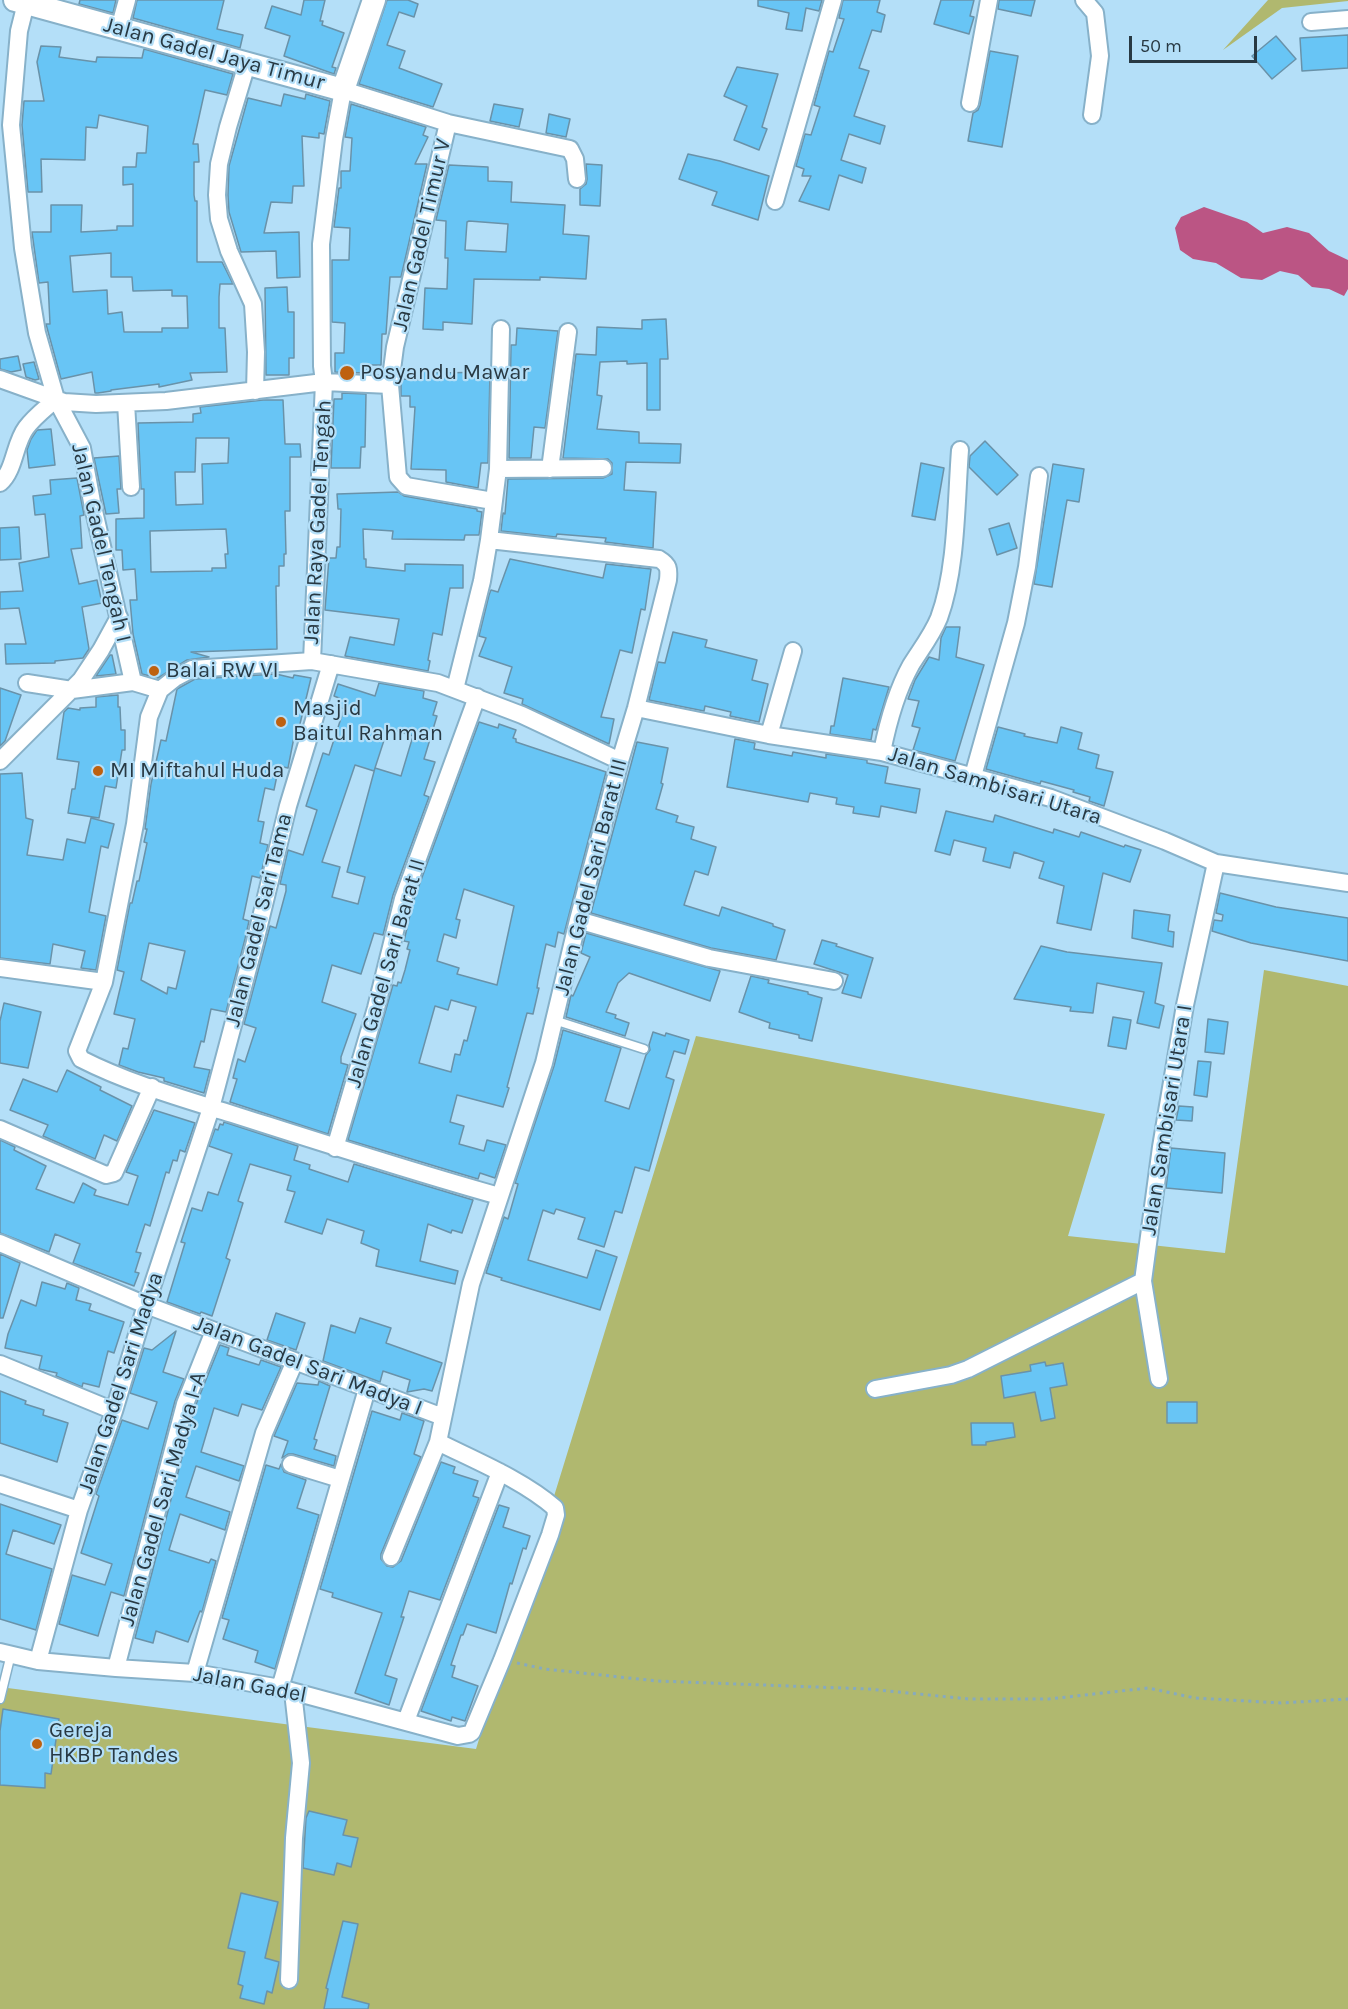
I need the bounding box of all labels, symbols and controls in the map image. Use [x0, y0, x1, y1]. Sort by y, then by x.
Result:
street label: Jalan Gadel Jaya Timur [101, 12, 327, 96]
scale bar [1132, 24, 1260, 62]
text: 50 m [1140, 35, 1182, 57]
street label: Jalan Gadel Timur V [387, 136, 457, 334]
place label: Posyandu Mawar [360, 360, 529, 386]
marker: Posyandu Mawar [338, 364, 356, 382]
street label: Jalan Raya Gadel Tengah [298, 399, 338, 645]
street label: Jalan Gadel Tengah I [65, 441, 137, 645]
place label: Balai RW VI [166, 658, 279, 684]
marker: Balai RW VI [147, 664, 161, 678]
place label: Masjid Baitul Rahman [293, 696, 443, 748]
marker: Masjid Baitul Rahman [274, 715, 288, 729]
street label: Jalan Sambisari Utara [885, 741, 1105, 831]
street label: Jalan Gadel Sari Barat III [549, 756, 633, 998]
place label: MI Miftahul Huda [110, 758, 284, 784]
marker: MI Miftahul Huda [91, 764, 105, 778]
street label: Jalan Gadel Sari Tama [220, 811, 298, 1029]
street label: Jalan Gadel Sari Barat II [341, 856, 431, 1090]
street label: Jalan Sambisari Utara I [1136, 1003, 1198, 1237]
street label: Jalan Gadel Sari Madya [73, 1269, 169, 1497]
street label: Jalan Gadel Sari Madya I [190, 1310, 426, 1422]
street label: Jalan Gadel Sari Madya I-A [114, 1369, 212, 1629]
street label: Jalan Gadel [191, 1661, 309, 1709]
place label: Gereja HKBP Tandes [49, 1718, 179, 1770]
marker: Gereja HKBP Tandes [30, 1737, 44, 1751]

